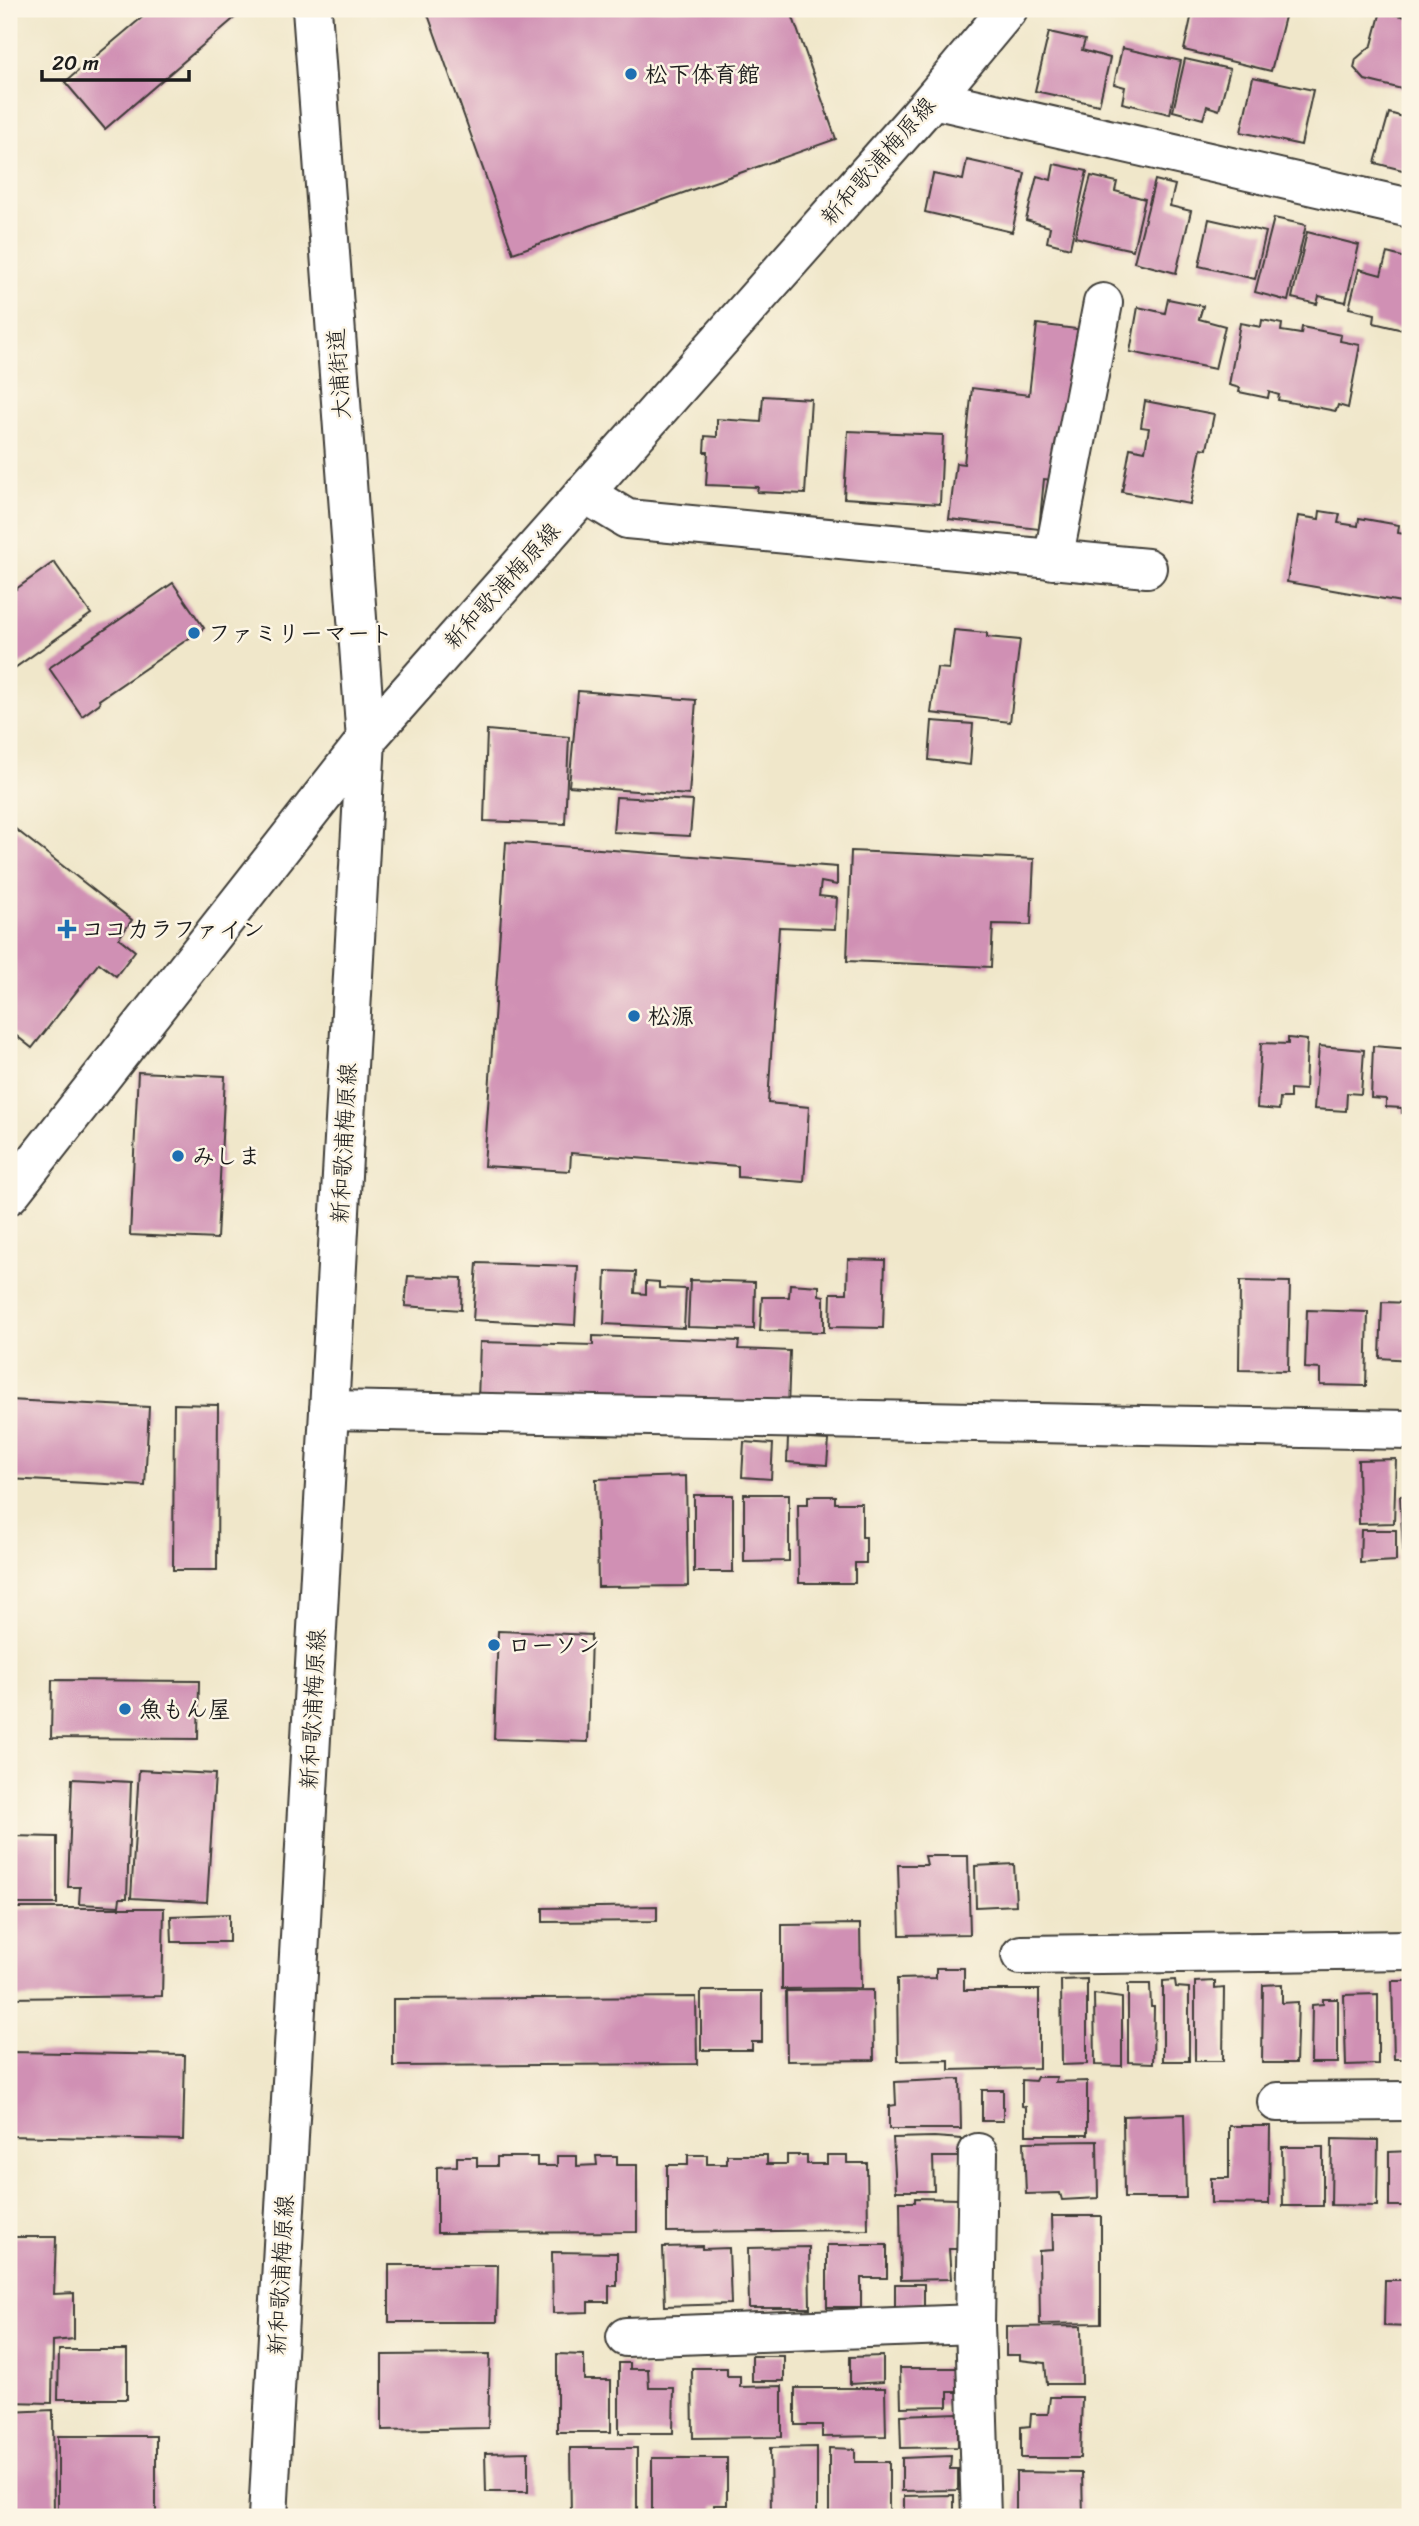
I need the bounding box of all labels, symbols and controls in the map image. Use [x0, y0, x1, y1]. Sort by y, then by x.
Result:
scale bar [42, 38, 189, 82]
text: 20 m [52, 44, 99, 82]
place label: 松下体育館 [645, 54, 760, 95]
marker: 松下体育館 [623, 66, 639, 82]
street label: 新和歌浦梅原線 [810, 87, 946, 235]
street label: 大浦街道 [315, 327, 363, 421]
street label: 新和歌浦梅原線 [433, 512, 571, 660]
place label: ファミリーマート [208, 613, 393, 654]
marker: ファミリーマート [186, 625, 202, 641]
place label: ココカラファイン [81, 909, 265, 950]
marker: ココカラファイン [59, 921, 75, 937]
place label: 松源 [648, 996, 694, 1037]
marker: 松源 [626, 1008, 642, 1024]
street label: 新和歌浦梅原線 [319, 1062, 369, 1224]
place label: みしま [192, 1136, 261, 1177]
marker: みしま [170, 1148, 186, 1164]
place label: ローソン [508, 1625, 600, 1666]
street label: 新和歌浦梅原線 [288, 1628, 338, 1790]
marker: ローソン [486, 1637, 502, 1653]
place label: 魚もん屋 [139, 1689, 231, 1730]
marker: 魚もん屋 [117, 1701, 133, 1717]
street label: 新和歌浦梅原線 [256, 2194, 306, 2356]

